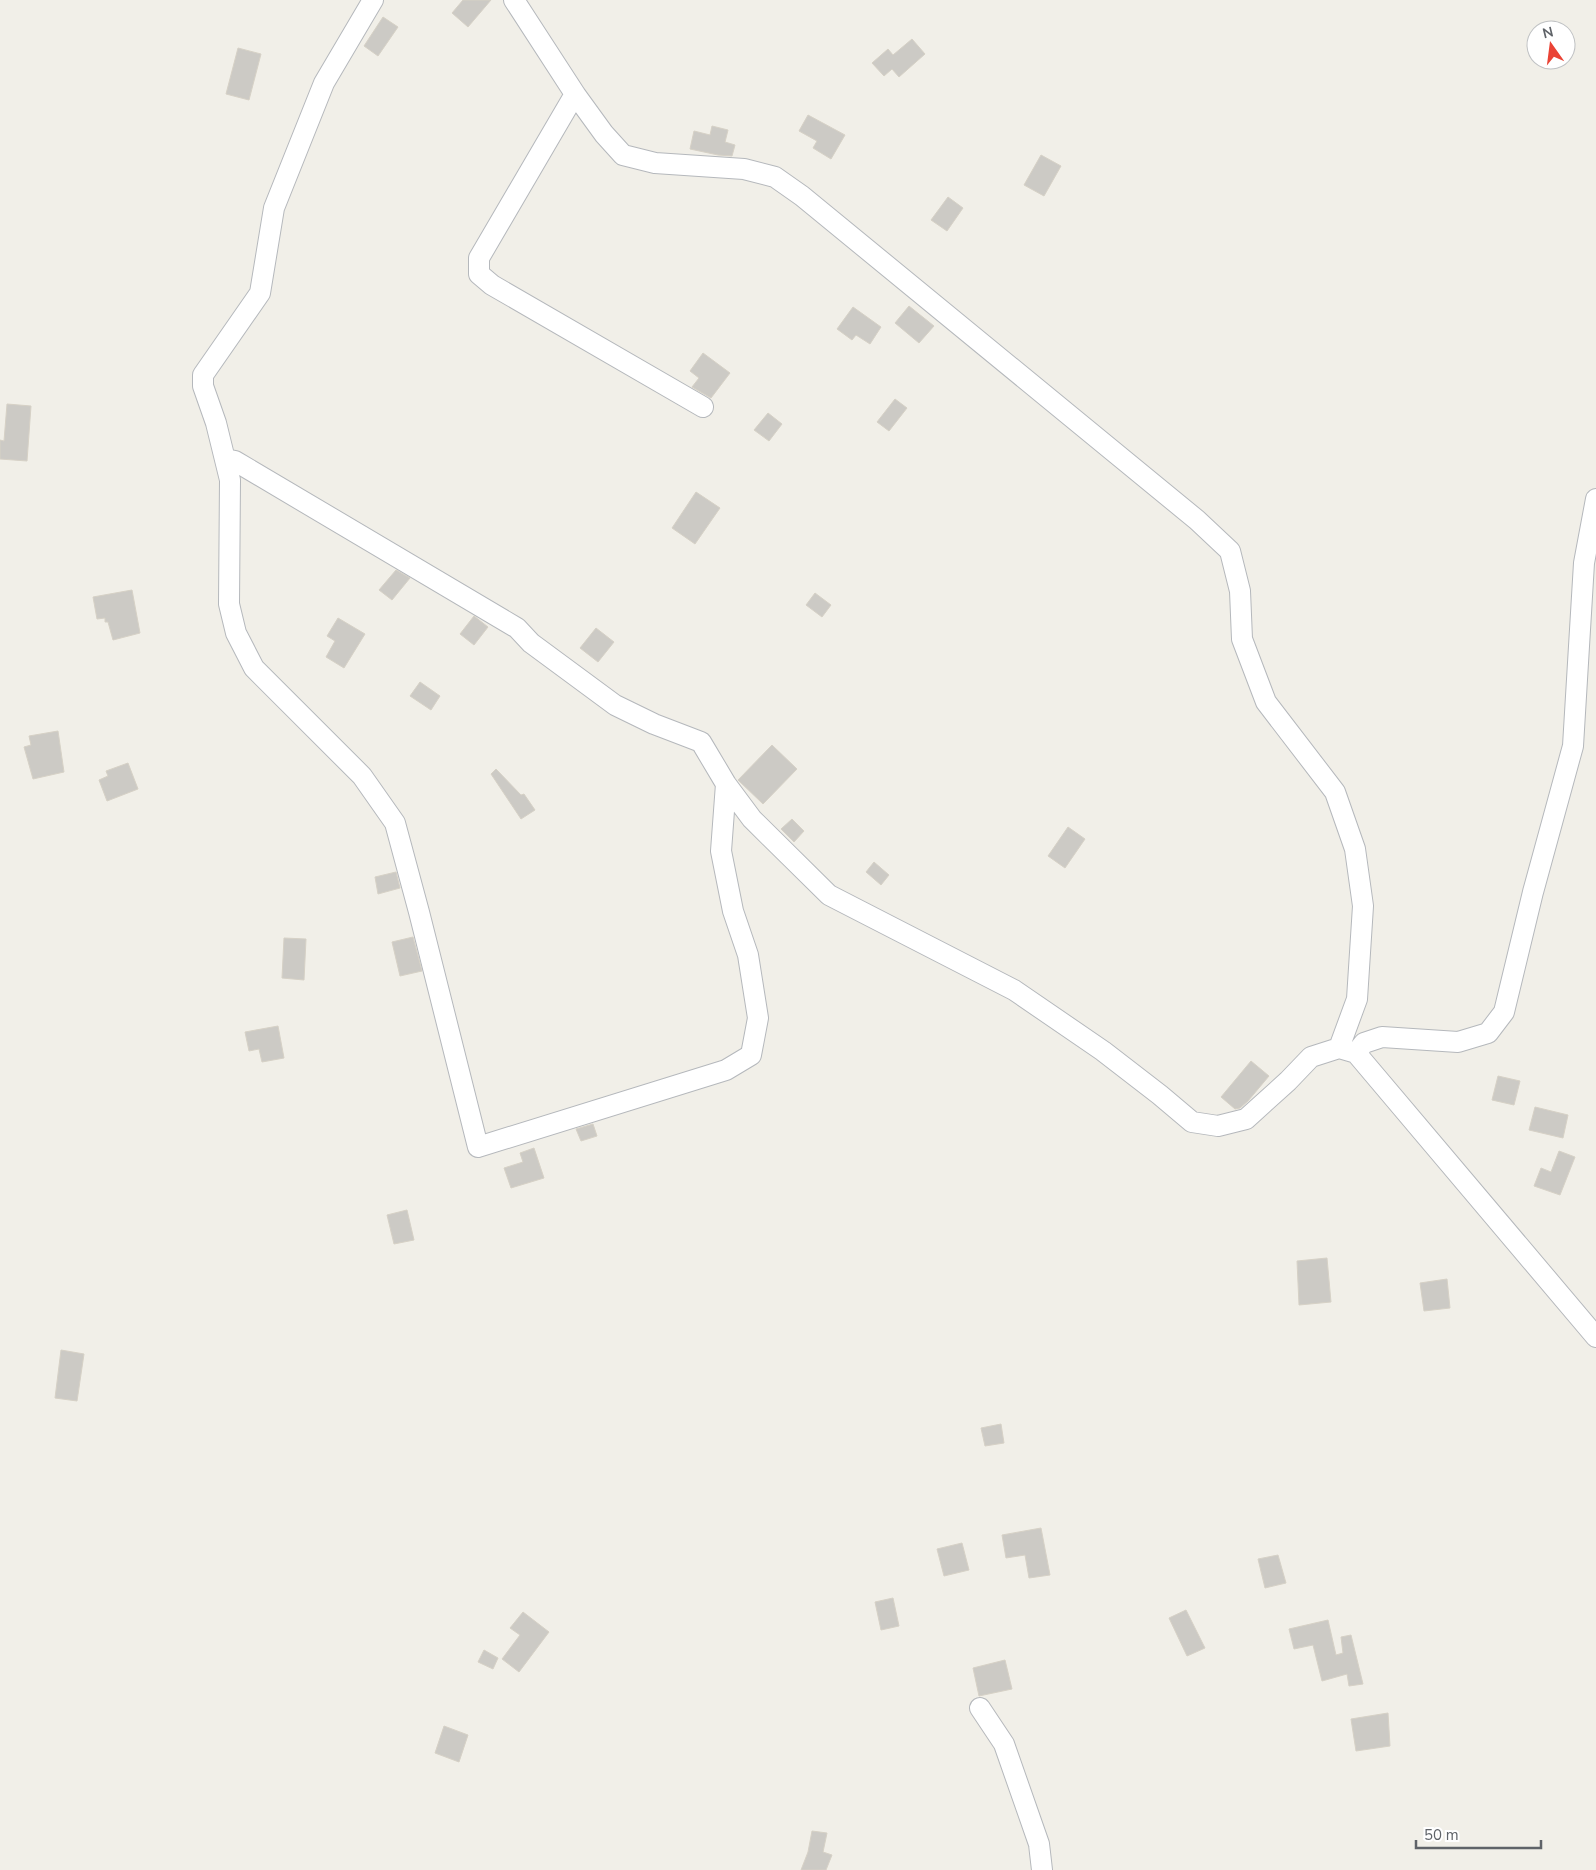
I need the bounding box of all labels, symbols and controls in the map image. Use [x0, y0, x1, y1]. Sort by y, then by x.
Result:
north arrow [1526, 20, 1576, 70]
text: N [1541, 22, 1555, 43]
scale bar [1416, 1818, 1541, 1850]
text: 50 m [1424, 1825, 1459, 1845]

